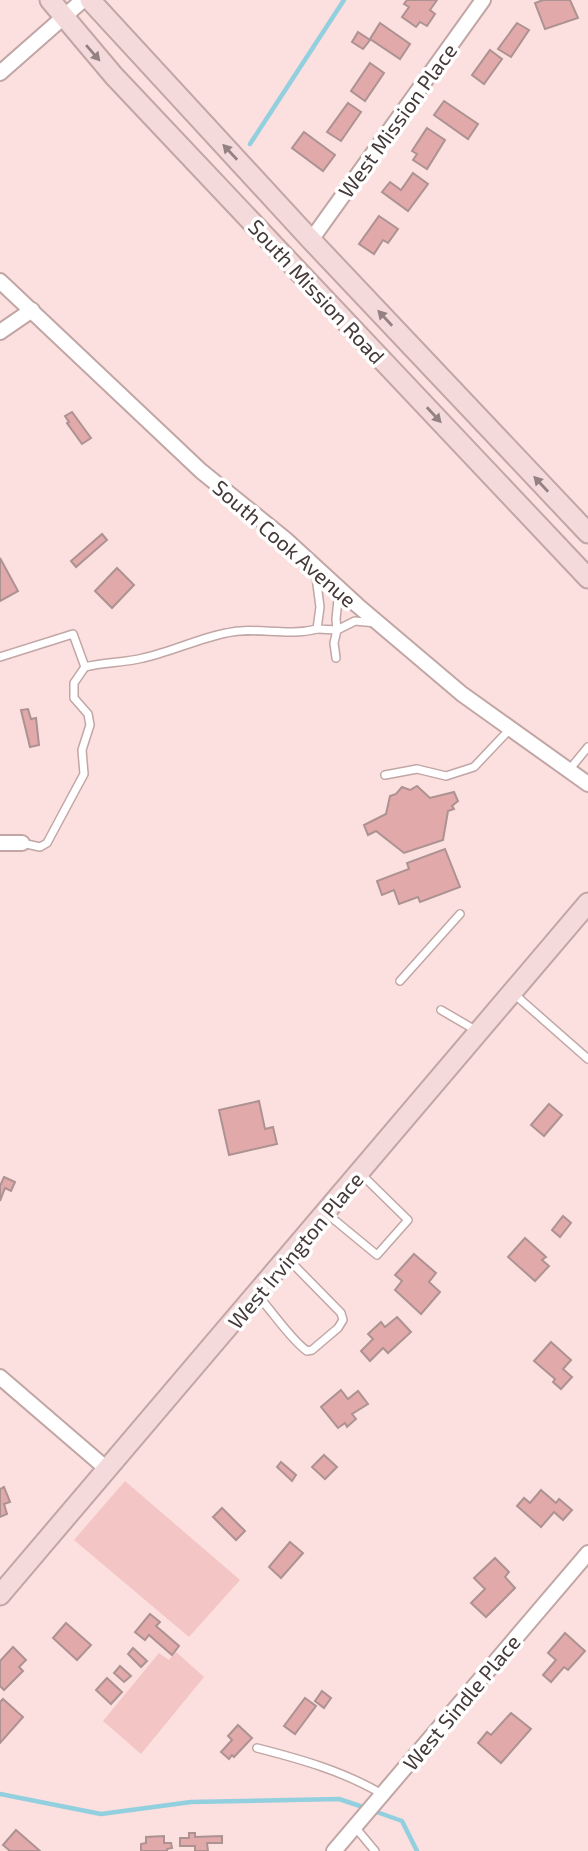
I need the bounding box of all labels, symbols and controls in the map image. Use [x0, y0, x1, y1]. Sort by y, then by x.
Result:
street label: West Mission Place [333, 38, 461, 202]
one-way arrow [85, 44, 101, 62]
one-way arrow [222, 144, 238, 161]
street label: South Mission Road [244, 214, 390, 368]
one-way arrow [377, 309, 393, 327]
one-way arrow [425, 406, 441, 423]
street label: South Cook Avenue [208, 474, 362, 612]
one-way arrow [533, 475, 550, 492]
street label: West Irvington Place [222, 1167, 368, 1333]
street label: West Sindle Place [397, 1629, 525, 1775]

